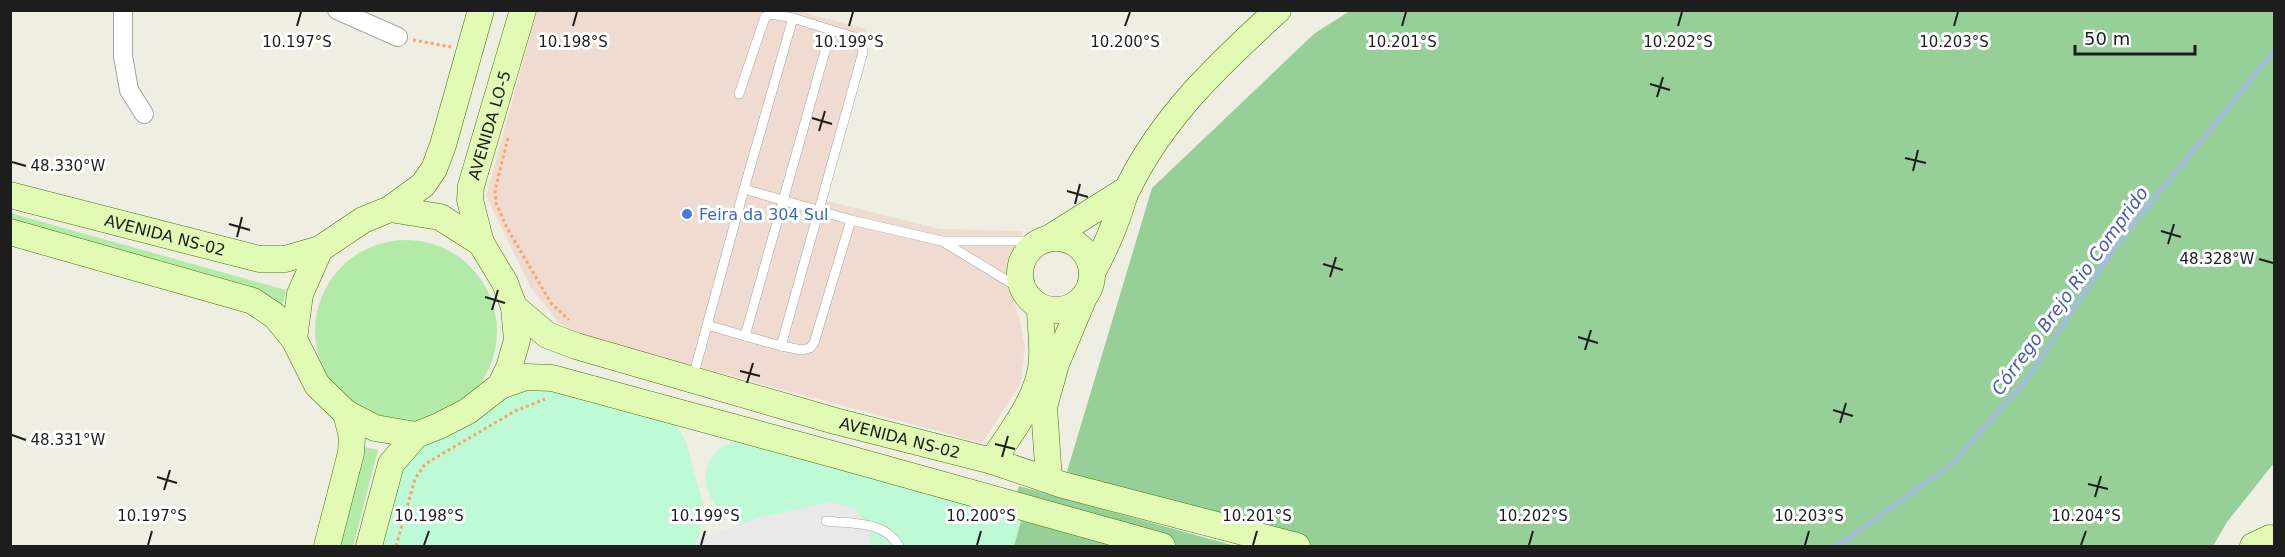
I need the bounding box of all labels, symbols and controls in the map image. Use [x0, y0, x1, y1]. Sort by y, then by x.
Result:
scale bar [2075, 18, 2195, 56]
text: 50 m [2084, 28, 2130, 49]
text: 10.197°S [262, 33, 332, 51]
text: 10.198°S [538, 33, 608, 51]
text: 10.199°S [814, 33, 884, 51]
text: 10.200°S [1090, 33, 1160, 51]
text: 10.201°S [1367, 33, 1437, 51]
text: 10.202°S [1643, 33, 1713, 51]
text: 10.203°S [1919, 33, 1989, 51]
street label: AVENIDA LO-5 [464, 68, 515, 182]
text: 48.330°W [31, 157, 106, 175]
water label: Córrego Brejo Rio Comprido [1987, 183, 2152, 399]
place label: Feira da 304 Sul [699, 205, 829, 224]
marker: Feira da 304 Sul [680, 207, 694, 221]
street label: AVENIDA NS-02 [102, 211, 227, 260]
text: 48.328°W [2180, 250, 2255, 268]
street label: AVENIDA NS-02 [837, 414, 962, 463]
text: 48.331°W [31, 431, 106, 449]
text: 10.197°S [117, 507, 187, 525]
text: 10.198°S [394, 507, 464, 525]
text: 10.199°S [670, 507, 740, 525]
text: 10.200°S [946, 507, 1016, 525]
text: 10.201°S [1222, 507, 1292, 525]
text: 10.202°S [1498, 507, 1568, 525]
text: 10.203°S [1774, 507, 1844, 525]
text: 10.204°S [2051, 507, 2121, 525]

